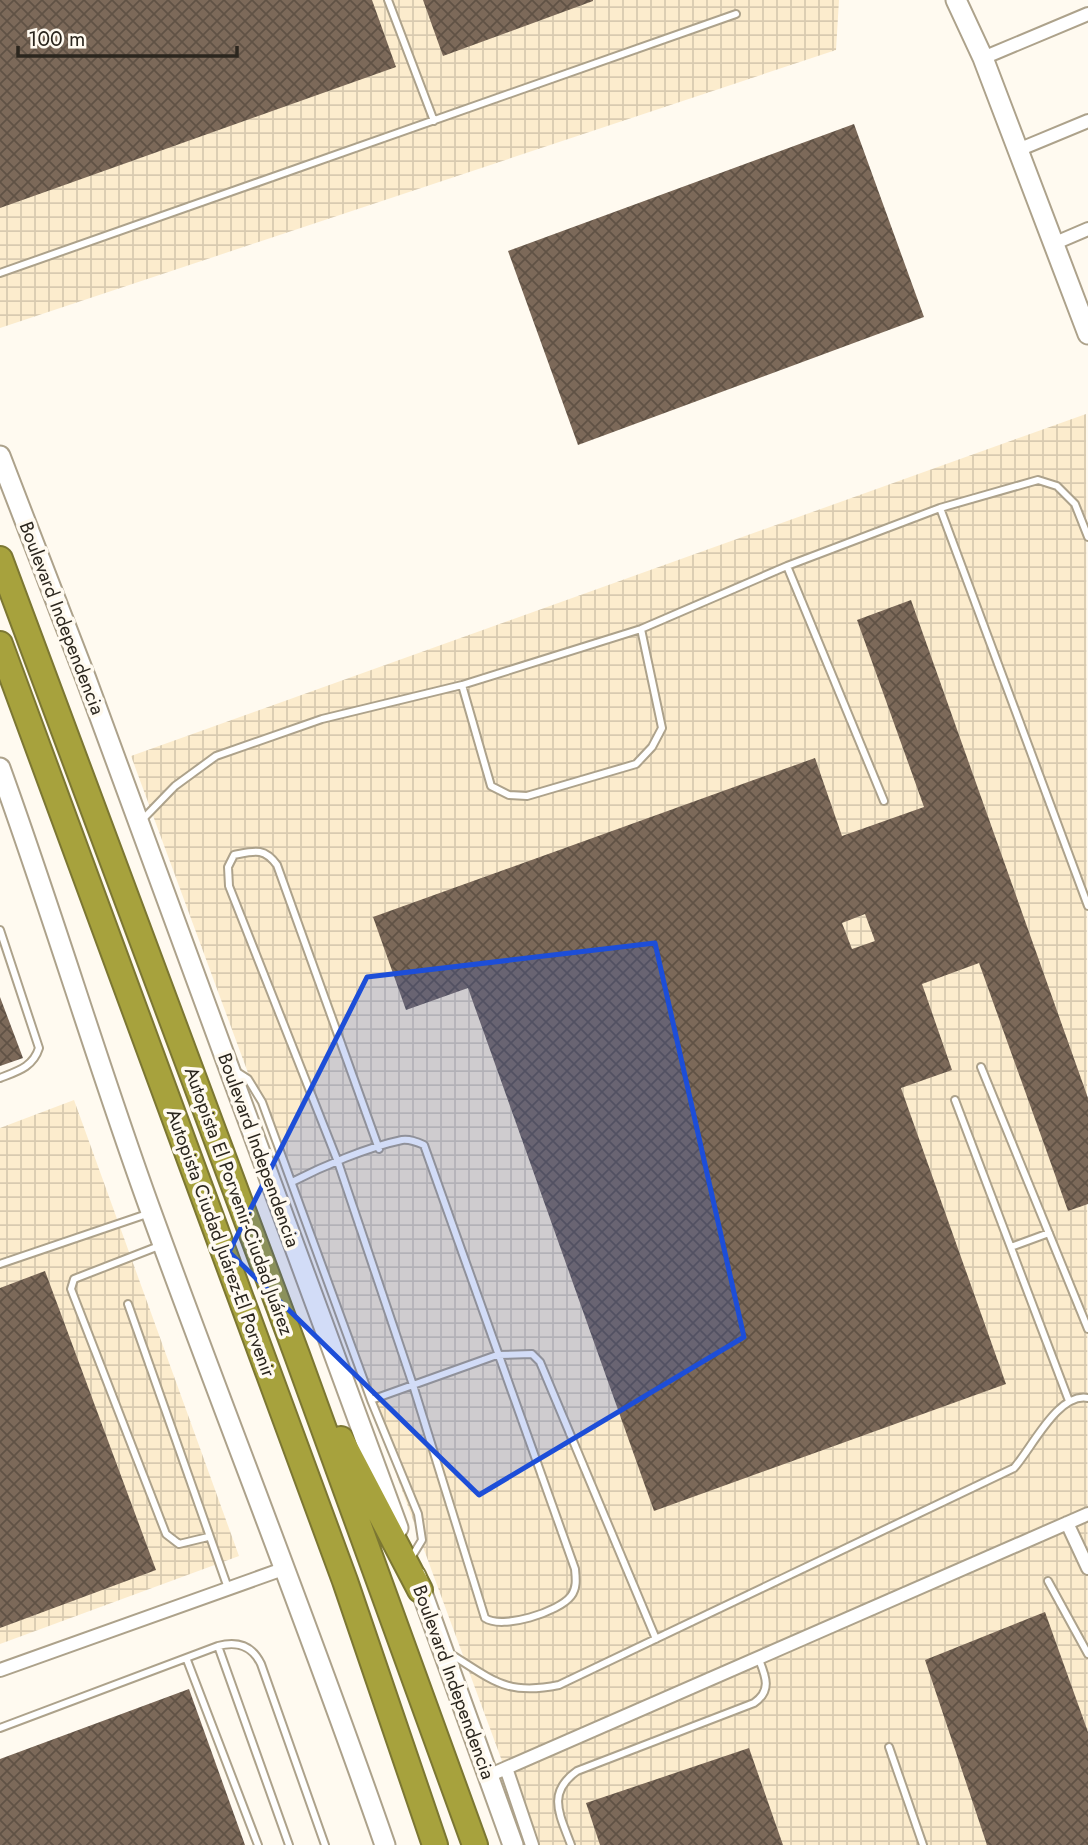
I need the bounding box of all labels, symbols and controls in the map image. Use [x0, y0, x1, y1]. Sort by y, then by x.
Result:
scale bar [18, 14, 236, 58]
text: 100 m [28, 24, 85, 54]
street label: Boulevard Independencia [13, 517, 111, 719]
street label: Boulevard Independencia [211, 1049, 307, 1251]
street label: Autopista El Porvenir-Ciudad Juárez [178, 1063, 300, 1339]
street label: Autopista Ciudad Juárez-El Porvenir [160, 1105, 282, 1381]
street label: Boulevard Independencia [406, 1581, 502, 1783]

